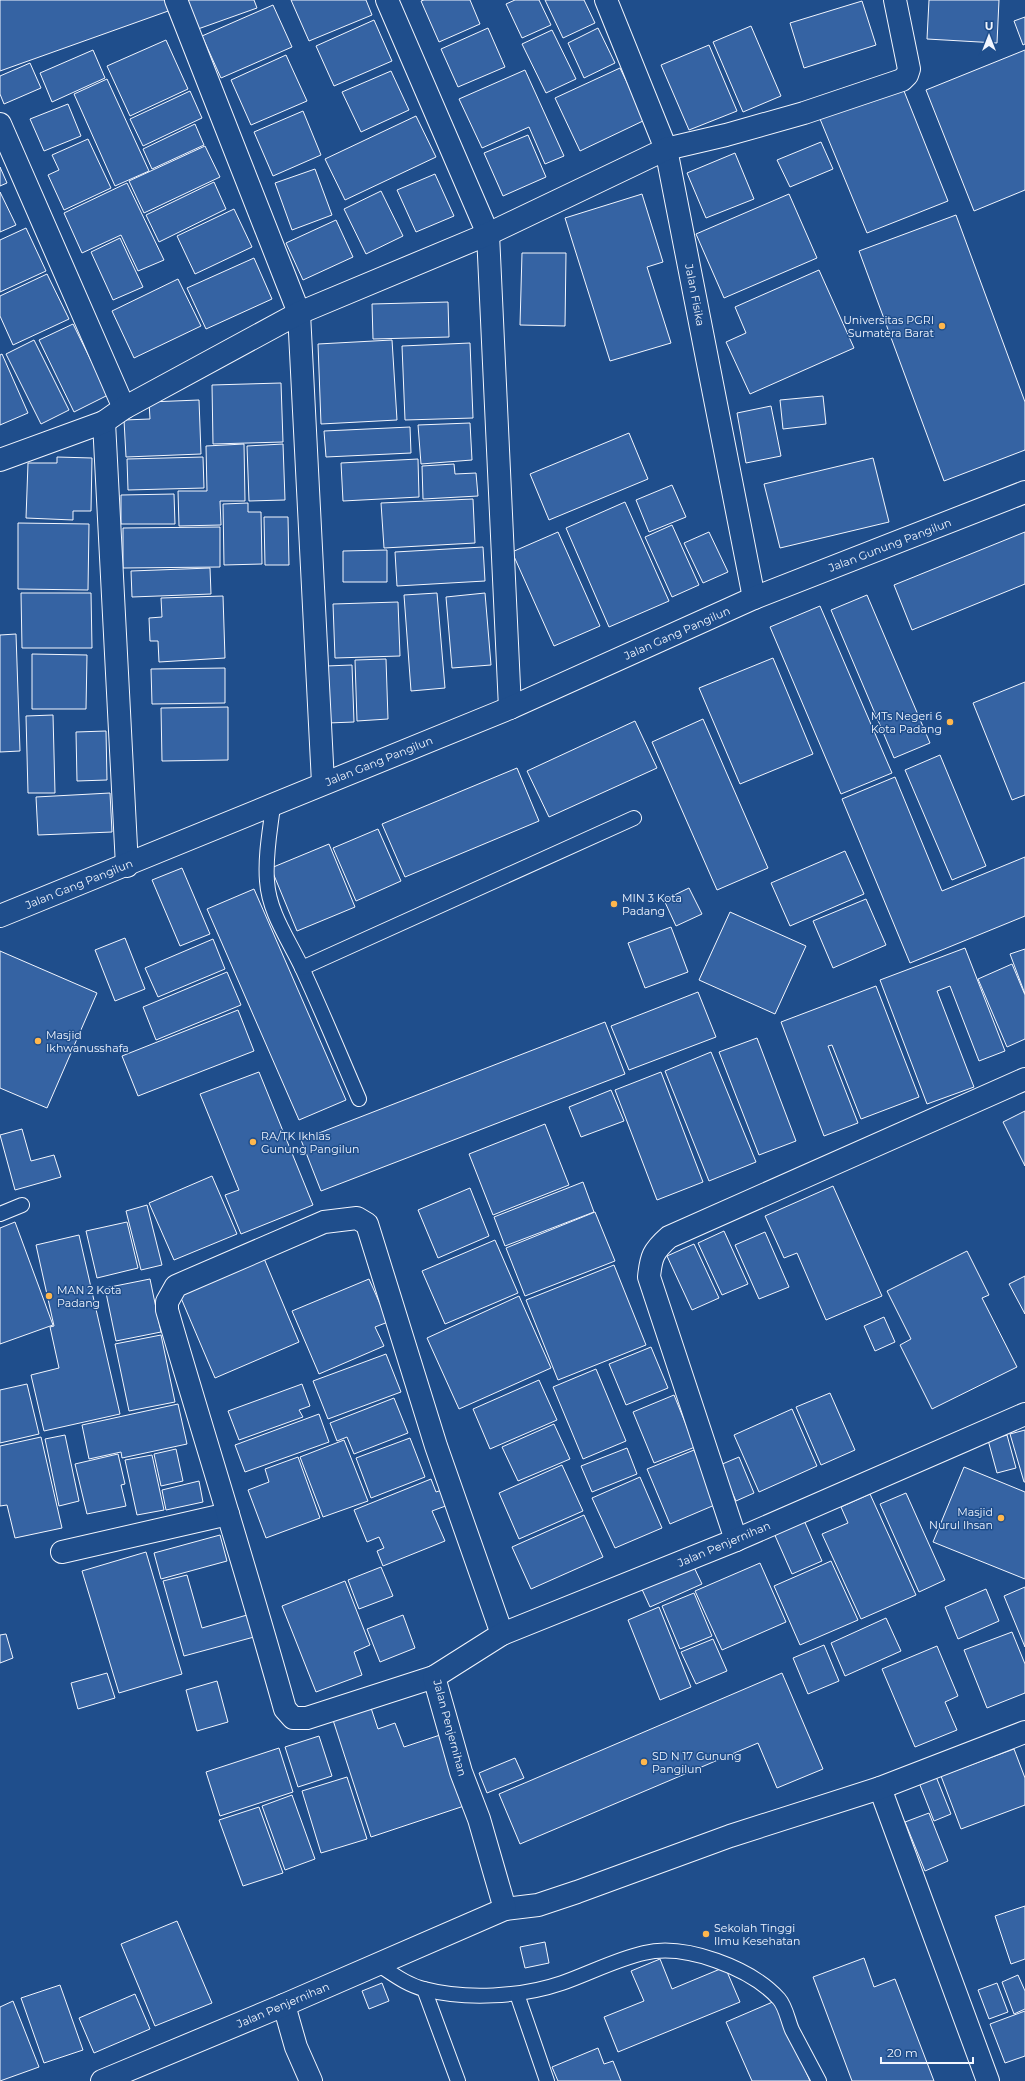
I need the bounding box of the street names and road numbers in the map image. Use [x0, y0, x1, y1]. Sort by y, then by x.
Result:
street label: Jalan Fisika [682, 262, 708, 327]
street label: Jalan Gunung Pangilun [826, 515, 953, 575]
street label: Jalan Gang Pangilun [621, 603, 732, 663]
street label: Jalan Gang Pangilun [322, 733, 435, 789]
street label: Jalan Gang Pangilun [22, 856, 135, 912]
street label: Jalan Penjernihan [675, 1518, 772, 1570]
street label: Jalan Penjernihan [430, 1677, 470, 1778]
street label: Jalan Penjernihan [234, 1979, 331, 2031]

